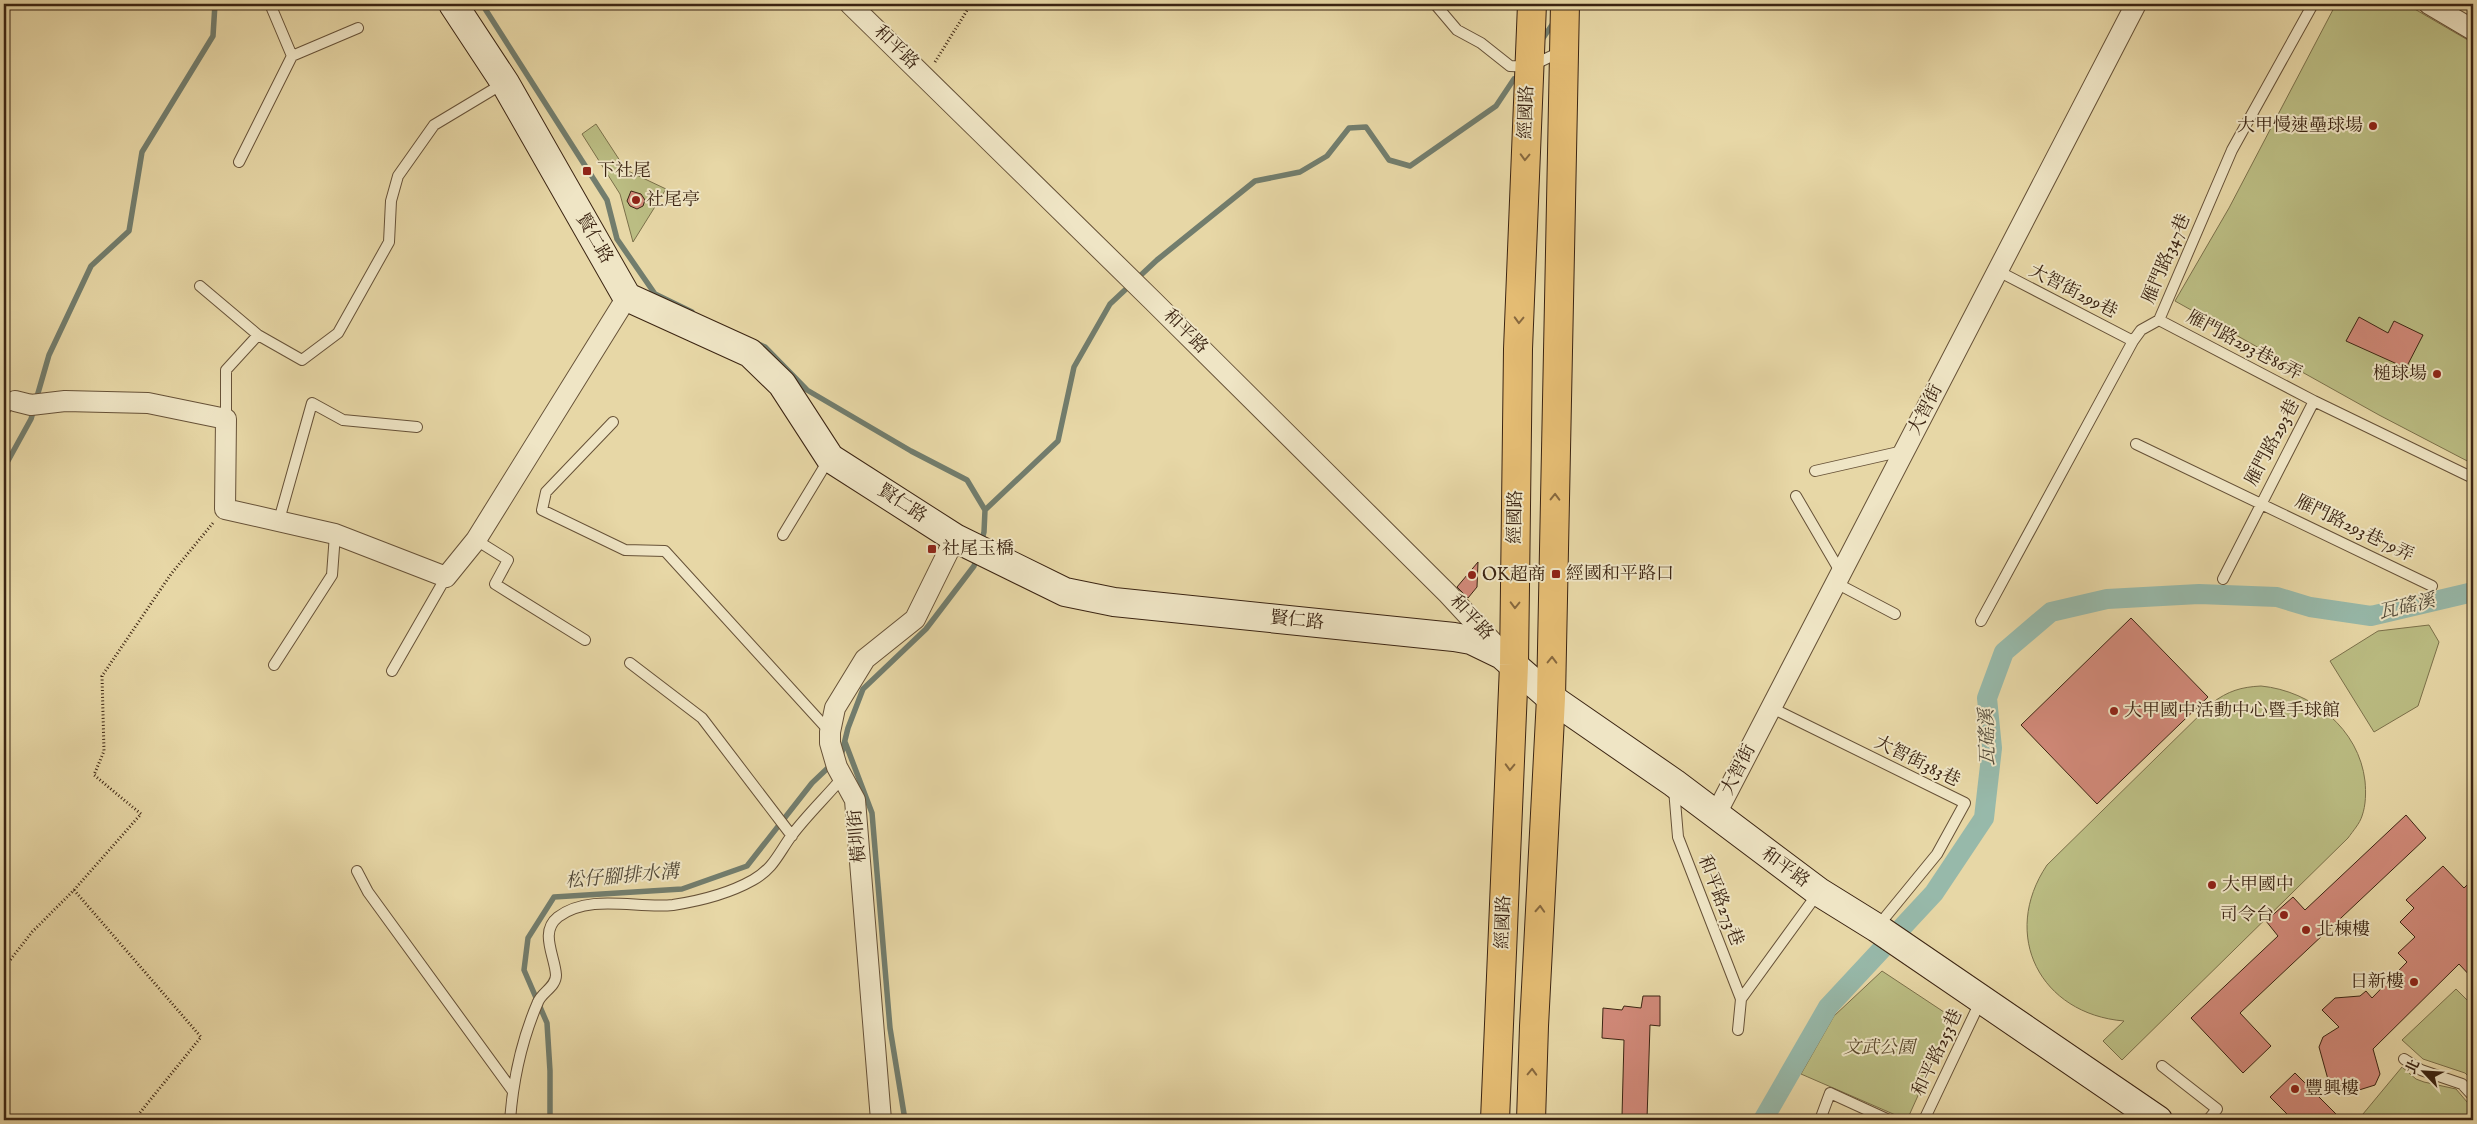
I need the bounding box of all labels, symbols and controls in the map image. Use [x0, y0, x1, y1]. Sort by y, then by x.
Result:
street label: 和平路 [869, 21, 923, 75]
street label: 經國路 [1515, 85, 1539, 139]
place label: 大甲慢速壘球場 [2237, 115, 2363, 138]
marker: 大甲慢速壘球場 [2367, 120, 2379, 132]
one-way arrow [1520, 154, 1531, 162]
place label: 下社尾 [597, 160, 651, 183]
marker: 下社尾 [581, 165, 593, 177]
place label: 社尾亭 [646, 189, 700, 212]
marker: 社尾亭 [630, 194, 642, 206]
street label: 賢仁路 [571, 210, 617, 268]
street label: 雁門路347巷 [2138, 211, 2196, 307]
street label: 大智街299巷 [2025, 260, 2121, 324]
street label: 和平路 [1158, 305, 1212, 359]
street label: 雁門路293巷86弄 [2182, 306, 2306, 386]
one-way arrow [1514, 316, 1525, 324]
place label: 槌球場 [2373, 363, 2427, 386]
marker: 槌球場 [2431, 368, 2443, 380]
street label: 大智街 [1903, 381, 1949, 439]
street label: 雁門路293巷 [2241, 396, 2305, 490]
street label: 賢仁路 [873, 480, 931, 528]
street label: 經國路 [1504, 490, 1528, 544]
street label: 雁門路293巷79弄 [2291, 490, 2417, 568]
one-way arrow [1550, 493, 1560, 500]
place label: 社尾玉橋 [942, 538, 1014, 561]
marker: 社尾玉橋 [926, 543, 938, 555]
place label: 經國和平路口 [1566, 563, 1674, 586]
place label: OK超商 [1482, 564, 1546, 587]
marker: 經國和平路口 [1550, 568, 1562, 580]
marker: OK超商 [1466, 569, 1478, 581]
water label: 瓦磘溪 [2377, 588, 2439, 625]
street label: 和平路 [1444, 590, 1498, 646]
one-way arrow [1510, 601, 1520, 609]
street label: 賢仁路 [1269, 607, 1325, 635]
one-way arrow [1547, 655, 1557, 663]
place label: 大甲國中活動中心暨手球館 [2124, 700, 2340, 723]
marker: 大甲國中活動中心暨手球館 [2108, 705, 2120, 717]
water label: 瓦磘溪 [1975, 706, 2000, 766]
street label: 大智街383巷 [1870, 731, 1964, 793]
street label: 大智街 [1716, 741, 1762, 799]
one-way arrow [1505, 763, 1516, 771]
street label: 橫圳街 [844, 808, 872, 864]
street label: 和平路 [1756, 843, 1814, 893]
street label: 和平路273巷 [1692, 852, 1748, 950]
water label: 松仔腳排水溝 [564, 860, 683, 894]
place label: 大甲國中 [2222, 874, 2294, 897]
marker: 大甲國中 [2206, 879, 2218, 891]
street label: 經國路 [1492, 895, 1516, 949]
place label: 司令台 [2220, 904, 2274, 927]
one-way arrow [1534, 905, 1545, 913]
marker: 司令台 [2278, 909, 2290, 921]
place label: 北棟樓 [2316, 919, 2370, 942]
marker: 北棟樓 [2300, 924, 2312, 936]
place label: 日新樓 [2350, 971, 2404, 994]
marker: 日新樓 [2408, 976, 2420, 988]
street label: 和平路253巷 [1908, 1006, 1968, 1100]
park label: 文武公園 [1843, 1037, 1918, 1060]
north arrow [2400, 1046, 2450, 1096]
text: 北 [2402, 1057, 2424, 1077]
one-way arrow [1527, 1067, 1538, 1075]
place label: 豐興樓 [2305, 1078, 2359, 1101]
marker: 豐興樓 [2289, 1083, 2301, 1095]

